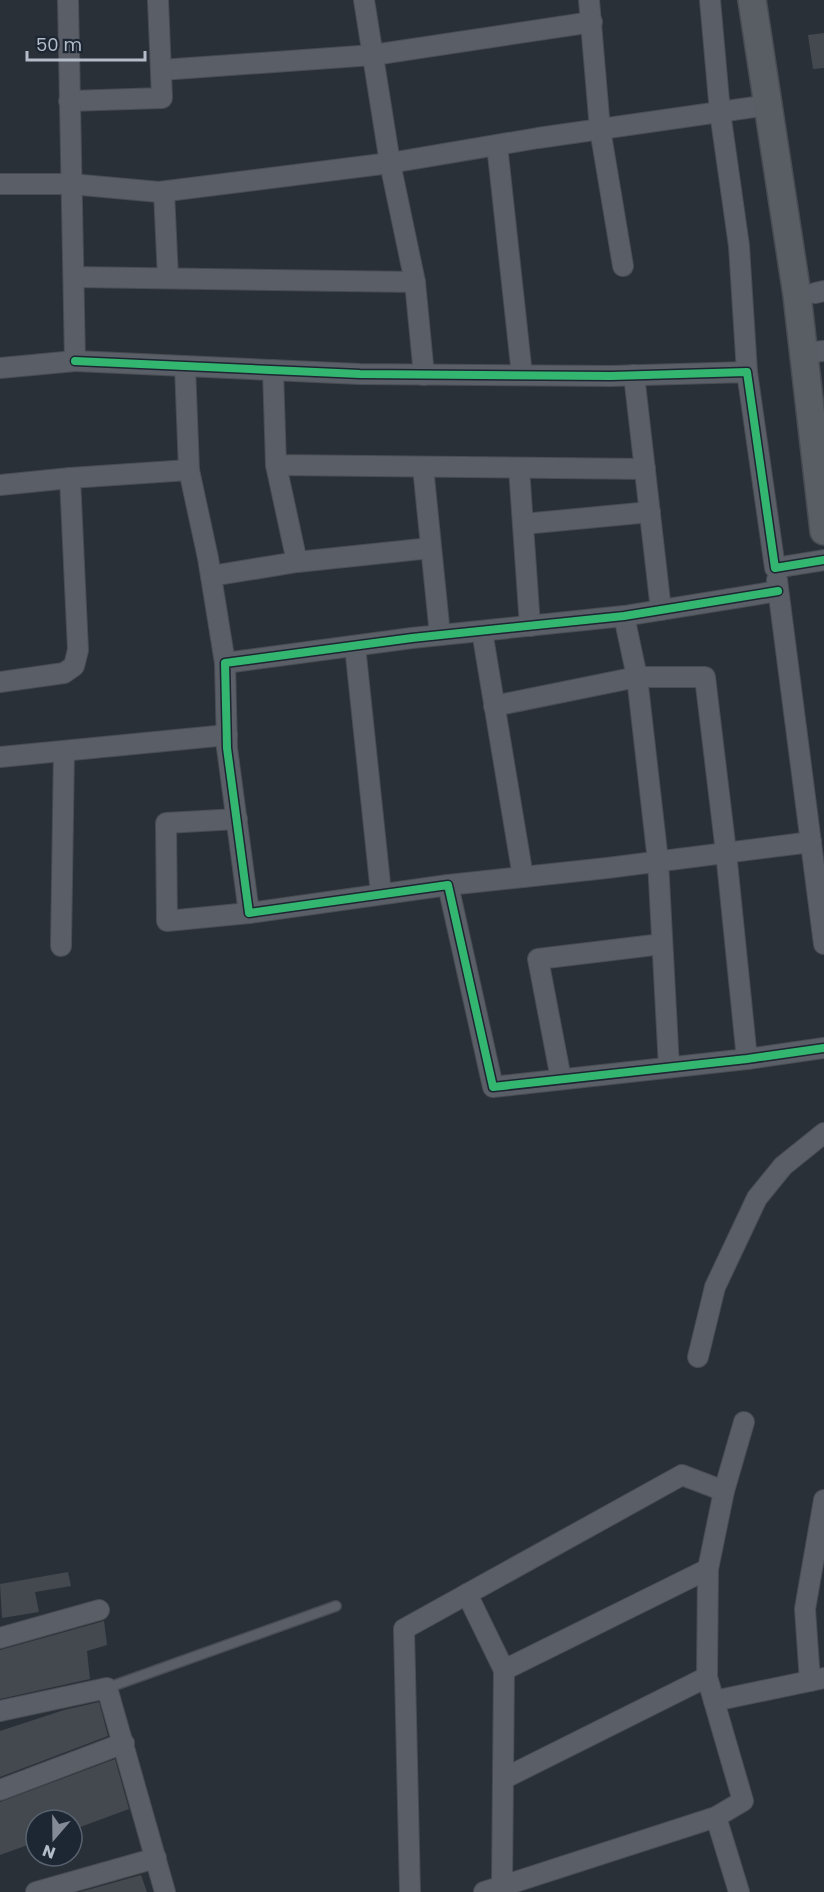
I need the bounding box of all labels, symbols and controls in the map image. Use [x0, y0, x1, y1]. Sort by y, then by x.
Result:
scale bar [27, 24, 146, 62]
text: 50 m [36, 32, 82, 57]
north arrow [24, 1808, 84, 1868]
text: N [39, 1839, 59, 1864]

